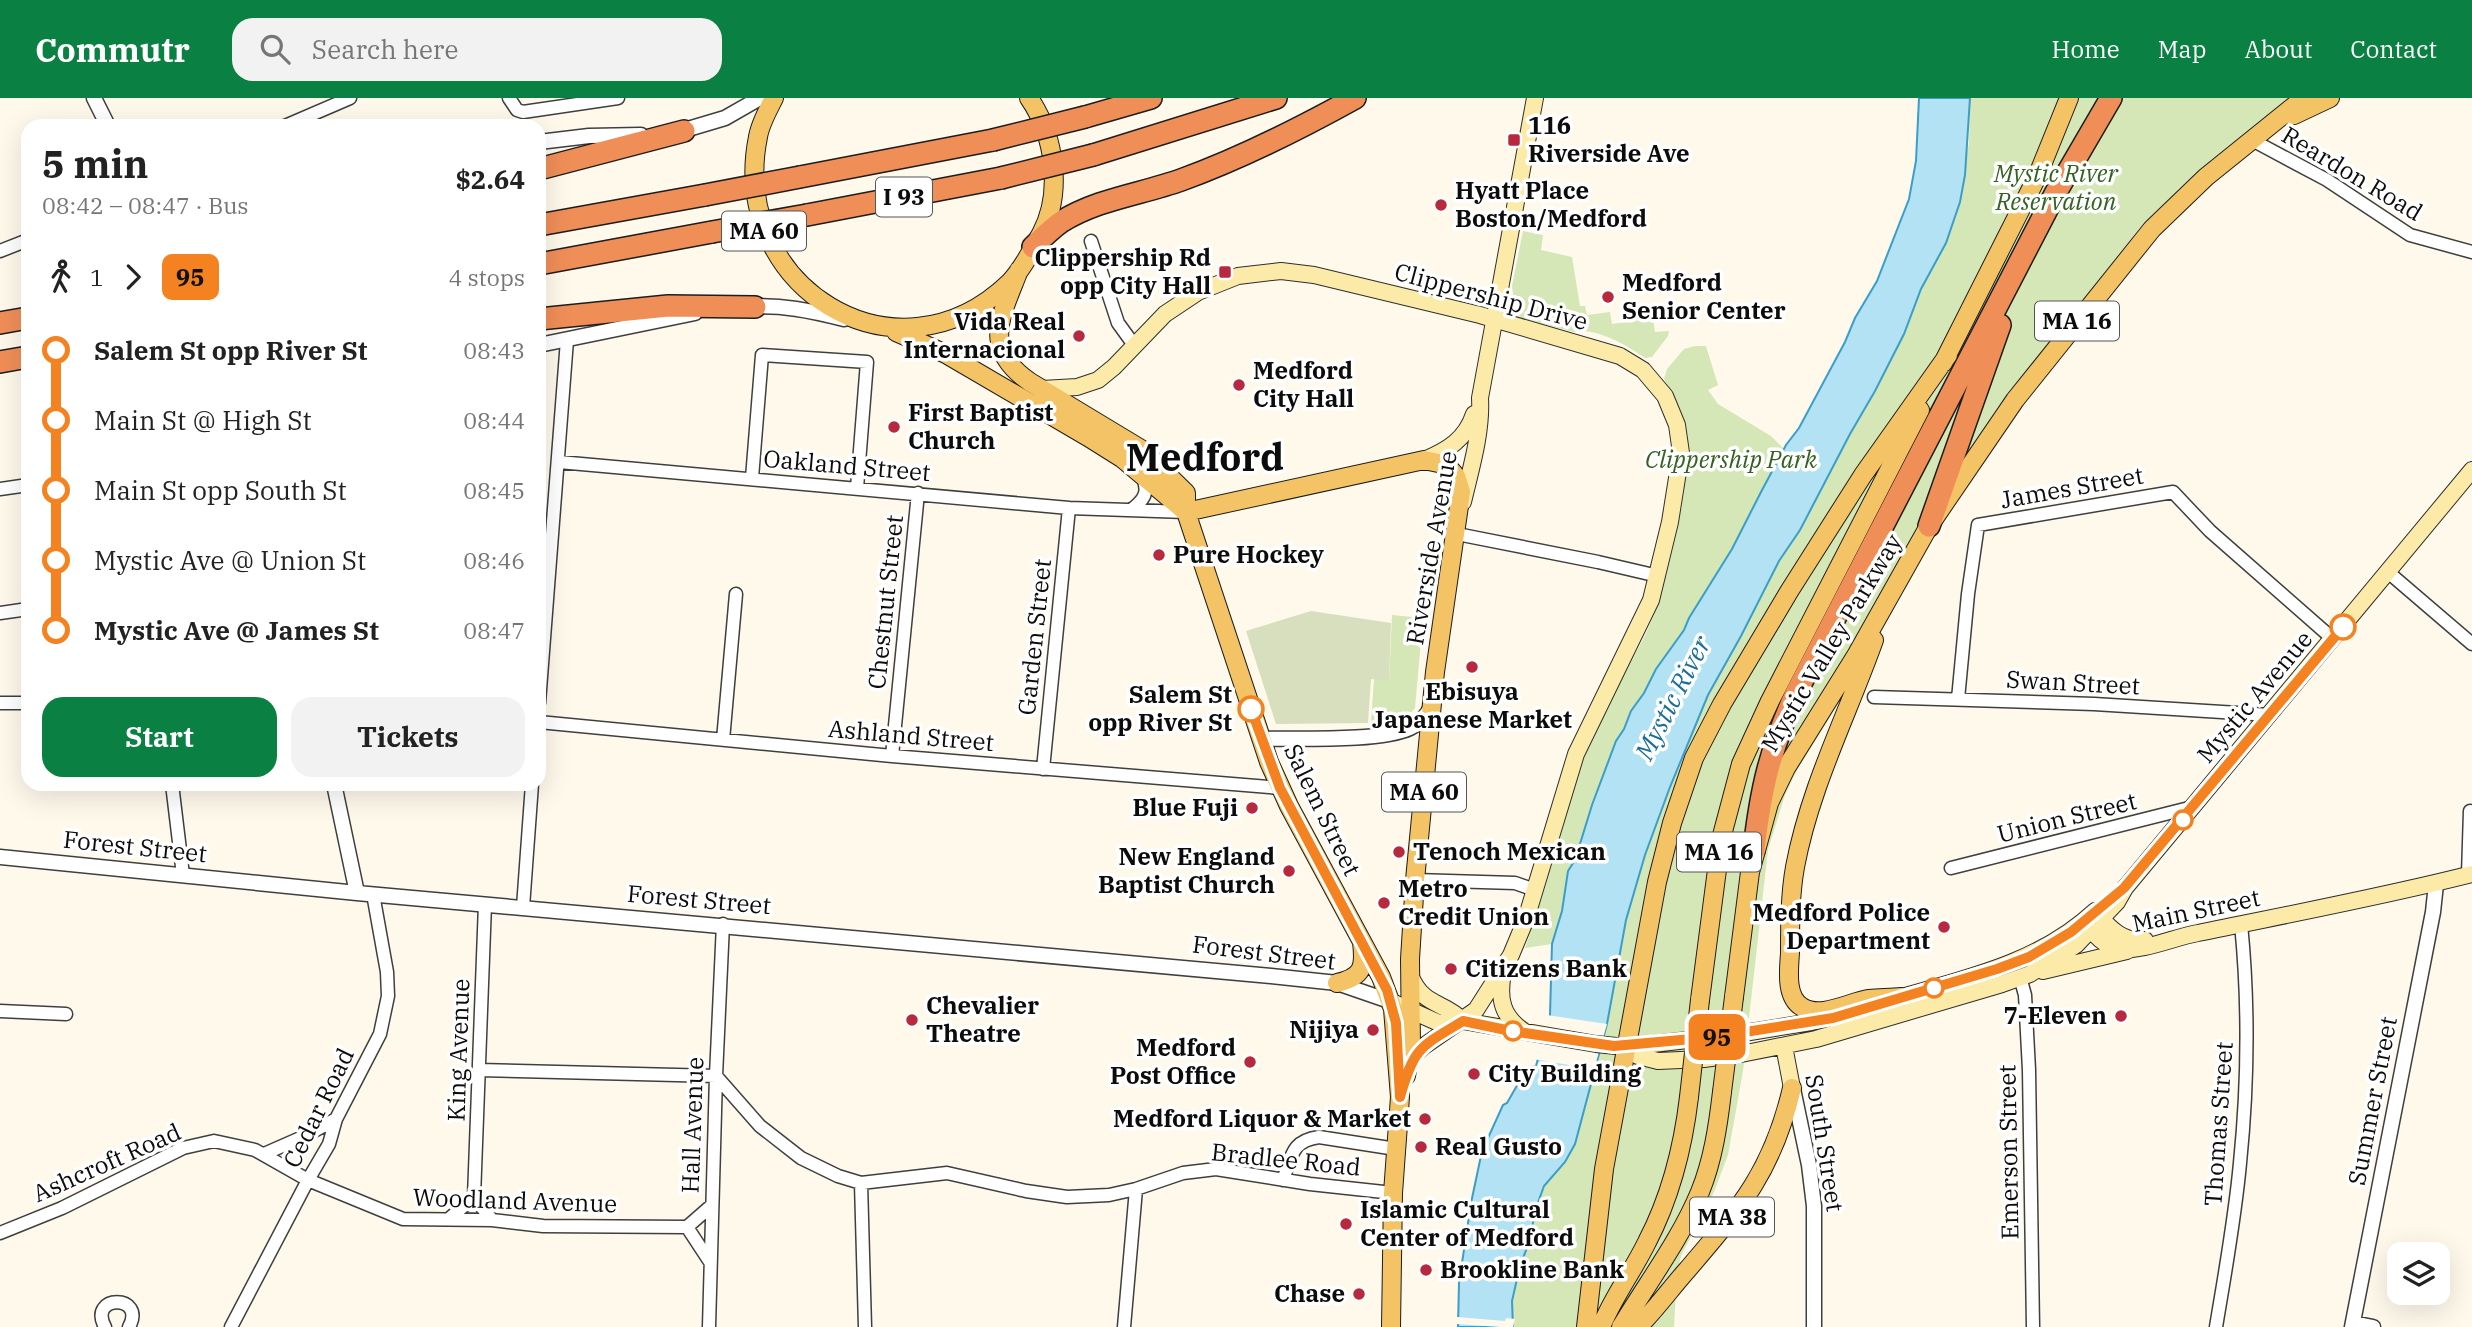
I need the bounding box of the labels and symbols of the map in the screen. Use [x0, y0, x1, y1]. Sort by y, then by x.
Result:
place label: 116 Riverside Ave [1528, 109, 1690, 169]
street label: Reardon Road [2276, 119, 2429, 228]
marker: 116 Riverside Ave [1506, 132, 1522, 148]
park label: Mystic River Reservation [1993, 157, 2120, 217]
place label: Hyatt Place Boston/Medford [1455, 174, 1647, 234]
road number: I 93 [876, 178, 932, 216]
marker: Hyatt Place Boston/Medford [1433, 197, 1449, 213]
road number: MA 60 [722, 212, 806, 250]
place label: Clippership Rd opp City Hall [1034, 241, 1211, 301]
street label: Clippership Drive [1391, 255, 1591, 337]
marker: Clippership Rd opp City Hall [1217, 264, 1233, 280]
place label: Medford Senior Center [1622, 266, 1786, 326]
marker: Medford Senior Center [1600, 289, 1616, 305]
road number: MA 16 [2035, 302, 2119, 341]
place label: Vida Real Internacional [904, 305, 1065, 365]
marker: Vida Real Internacional [1071, 328, 1087, 344]
place label: Medford City Hall [1253, 354, 1354, 414]
marker: Medford City Hall [1231, 377, 1247, 393]
place label: First Baptist Church [908, 396, 1053, 456]
marker: First Baptist Church [886, 419, 902, 435]
district label: Medford [1126, 432, 1284, 481]
street label: Oakland Street [762, 442, 932, 488]
park label: Clippership Park [1645, 443, 1817, 475]
street label: Riverside Avenue [1398, 448, 1464, 647]
street label: James Street [1998, 459, 2146, 515]
street label: Chestnut Street [860, 513, 910, 691]
street label: Mystic Valley Parkway [1753, 528, 1909, 757]
place label: Pure Hockey [1173, 538, 1324, 570]
marker: Pure Hockey [1151, 547, 1167, 563]
street label: Garden Street [1010, 557, 1058, 717]
unlabelled marker [2330, 614, 2356, 640]
street label: Mystic Avenue [2189, 623, 2319, 769]
water label: Mystic River [1626, 629, 1718, 766]
marker: Ebisuya Japanese Market [1464, 659, 1480, 675]
street label: Swan Street [2005, 663, 2141, 701]
place label: Ebisuya Japanese Market [1372, 675, 1572, 735]
place label: Salem St opp River St [1088, 678, 1232, 738]
marker: Salem St opp River St [1238, 696, 1264, 722]
street label: Ashland Street [827, 712, 995, 758]
street label: Salem Street [1277, 738, 1369, 881]
road number: MA 60 [1382, 772, 1466, 812]
street label: Union Street [1994, 784, 2140, 850]
place label: Blue Fuji [1133, 791, 1238, 823]
marker: Blue Fuji [1244, 800, 1260, 816]
unlabelled marker [2173, 810, 2193, 830]
street label: Forest Street [62, 823, 208, 869]
road number: MA 16 [1677, 832, 1761, 872]
place label: Tenoch Mexican [1413, 835, 1606, 867]
place label: New England Baptist Church [1098, 840, 1275, 900]
marker: Tenoch Mexican [1391, 844, 1407, 860]
marker: New England Baptist Church [1281, 863, 1297, 879]
place label: Metro Credit Union [1398, 872, 1549, 932]
street label: Forest Street [626, 877, 772, 921]
street label: Main Street [2129, 881, 2263, 939]
marker: Metro Credit Union [1376, 895, 1392, 911]
place label: Medford Police Department [1753, 896, 1930, 956]
marker: Medford Police Department [1936, 919, 1952, 935]
street label: Forest Street [1191, 927, 1338, 977]
place label: Citizens Bank [1465, 952, 1627, 984]
marker: Citizens Bank [1443, 961, 1459, 977]
street label: King Avenue [440, 978, 476, 1122]
unlabelled marker [1924, 978, 1944, 998]
place label: Chevalier Theatre [926, 989, 1039, 1049]
place label: 7-Eleven [2003, 999, 2107, 1031]
marker: 7-Eleven [2113, 1008, 2129, 1024]
marker: Chevalier Theatre [904, 1012, 920, 1028]
place label: Nijiya [1289, 1013, 1359, 1045]
line badge: 95 [1686, 1014, 1748, 1060]
street label: Summer Street [2340, 1014, 2404, 1188]
unlabelled marker [1503, 1021, 1523, 1041]
marker: Nijiya [1365, 1022, 1381, 1038]
place label: Medford Post Office [1110, 1031, 1236, 1091]
street label: Thomas Street [2196, 1041, 2240, 1207]
street label: Cedar Road [275, 1042, 361, 1173]
marker: Medford Post Office [1242, 1054, 1258, 1070]
street label: Hall Avenue [674, 1056, 710, 1194]
place label: City Building [1488, 1057, 1641, 1089]
street label: Emerson Street [1990, 1064, 2026, 1240]
marker: City Building [1466, 1066, 1482, 1082]
street label: South Street [1798, 1072, 1852, 1214]
place label: Medford Liquor & Market [1113, 1102, 1411, 1134]
marker: Medford Liquor & Market [1417, 1111, 1433, 1127]
street label: Ashcroft Road [27, 1115, 186, 1209]
place label: Real Gusto [1435, 1130, 1562, 1162]
street label: Bradlee Road [1210, 1135, 1362, 1183]
marker: Real Gusto [1413, 1139, 1429, 1155]
street label: Woodland Avenue [412, 1180, 618, 1220]
place label: Islamic Cultural Center of Medford [1360, 1193, 1574, 1253]
road number: MA 38 [1690, 1198, 1774, 1236]
marker: Islamic Cultural Center of Medford [1338, 1216, 1354, 1232]
place label: Brookline Bank [1440, 1253, 1624, 1285]
marker: Brookline Bank [1418, 1262, 1434, 1278]
place label: Chase [1274, 1277, 1345, 1309]
marker: Chase [1351, 1286, 1367, 1302]

